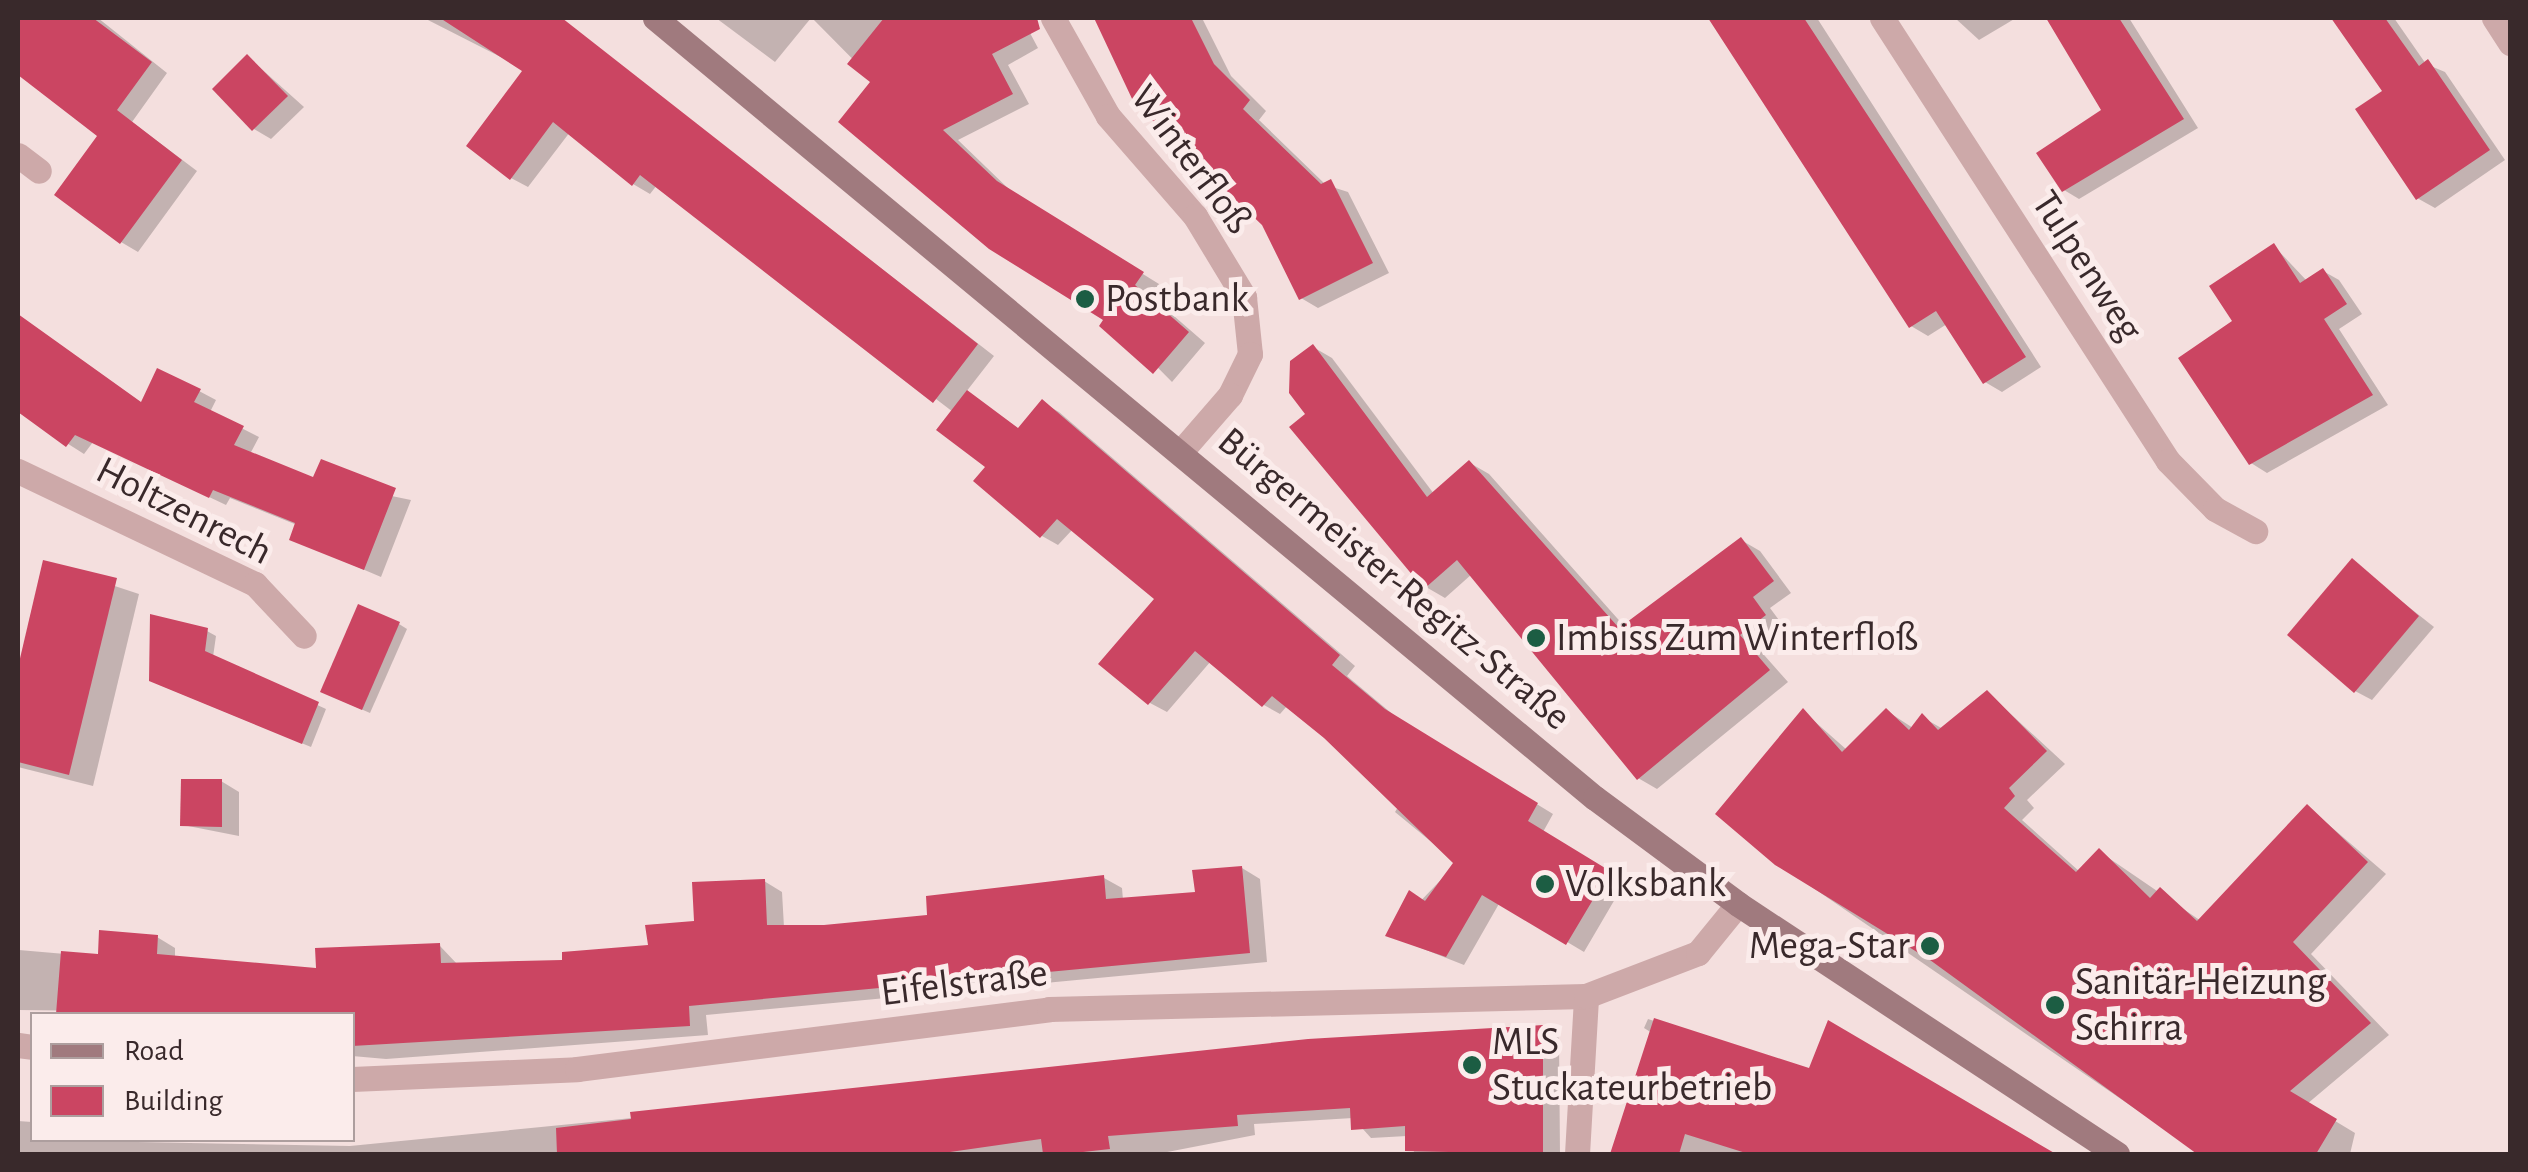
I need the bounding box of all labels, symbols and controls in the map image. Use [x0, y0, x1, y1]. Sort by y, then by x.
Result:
street label: Winterfloß [1120, 75, 1262, 243]
street label: Tulpenweg [2021, 182, 2153, 350]
place label: Postbank [1105, 275, 1249, 323]
marker: Postbank [1074, 288, 1096, 310]
street label: Bürgermeister-Regitz-Straße [1208, 417, 1580, 741]
street label: Holtzenrech [88, 446, 280, 576]
place label: Imbiss Zum Winterfloß [1556, 614, 1918, 662]
marker: Imbiss Zum Winterfloß [1525, 627, 1547, 649]
place label: Volksbank [1565, 860, 1726, 908]
marker: Volksbank [1534, 873, 1556, 895]
place label: Mega-Star [1749, 922, 1910, 970]
marker: Mega-Star [1919, 935, 1941, 957]
street label: Eifelstraße [878, 949, 1050, 1017]
place label: Sanitär-Heizung Schirra [2075, 958, 2326, 1052]
marker: Sanitär-Heizung Schirra [2044, 994, 2066, 1016]
legend [30, 1012, 355, 1142]
place label: MLS Stuckateurbetrieb [1492, 1018, 1772, 1112]
text: Road [124, 1036, 184, 1066]
marker: MLS Stuckateurbetrieb [1461, 1054, 1483, 1076]
text: Building [124, 1086, 223, 1116]

